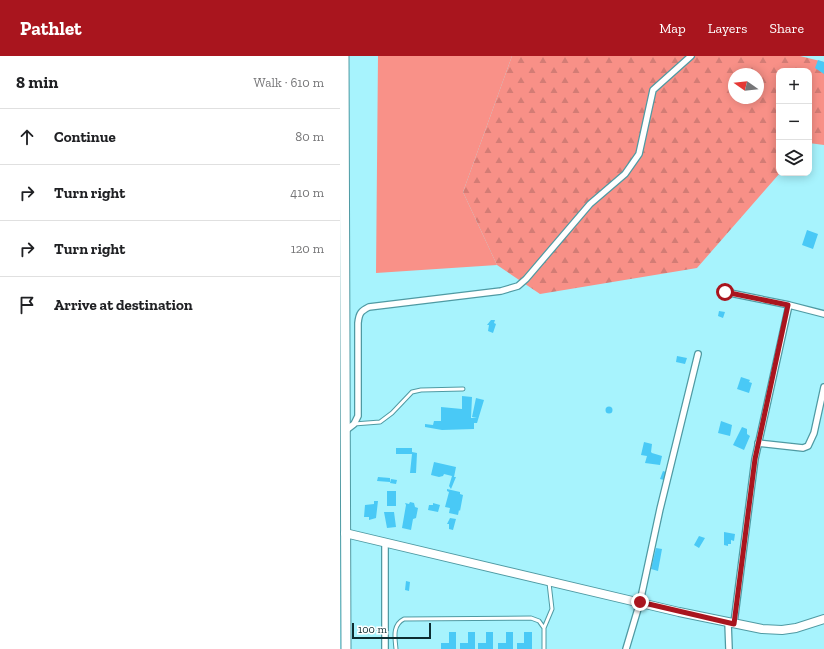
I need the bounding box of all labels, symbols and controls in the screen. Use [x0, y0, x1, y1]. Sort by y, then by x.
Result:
text: Pathlet [20, 17, 82, 40]
text: Map [659, 20, 686, 37]
text: Layers [708, 20, 747, 37]
text: Share [769, 20, 804, 37]
north arrow [728, 68, 764, 104]
map controls [776, 68, 812, 176]
button: + [776, 68, 812, 104]
text: 8 min [16, 72, 58, 92]
text: Walk · 610 m [254, 75, 324, 90]
button: − [776, 104, 812, 140]
icon: ahead [16, 126, 38, 148]
text: Continue [54, 128, 116, 146]
text: 80 m [295, 129, 324, 144]
button: layers [776, 140, 812, 176]
icon: right [16, 182, 38, 204]
text: Turn right [54, 184, 125, 202]
text: 410 m [290, 185, 324, 200]
icon: right [16, 238, 38, 260]
text: Turn right [54, 240, 125, 258]
text: 120 m [291, 241, 324, 256]
route start [716, 283, 734, 301]
icon: arrive [16, 294, 38, 316]
text: Arrive at destination [54, 296, 193, 314]
route end [631, 593, 649, 611]
scale bar [352, 621, 431, 640]
text: 100 m [358, 623, 387, 636]

